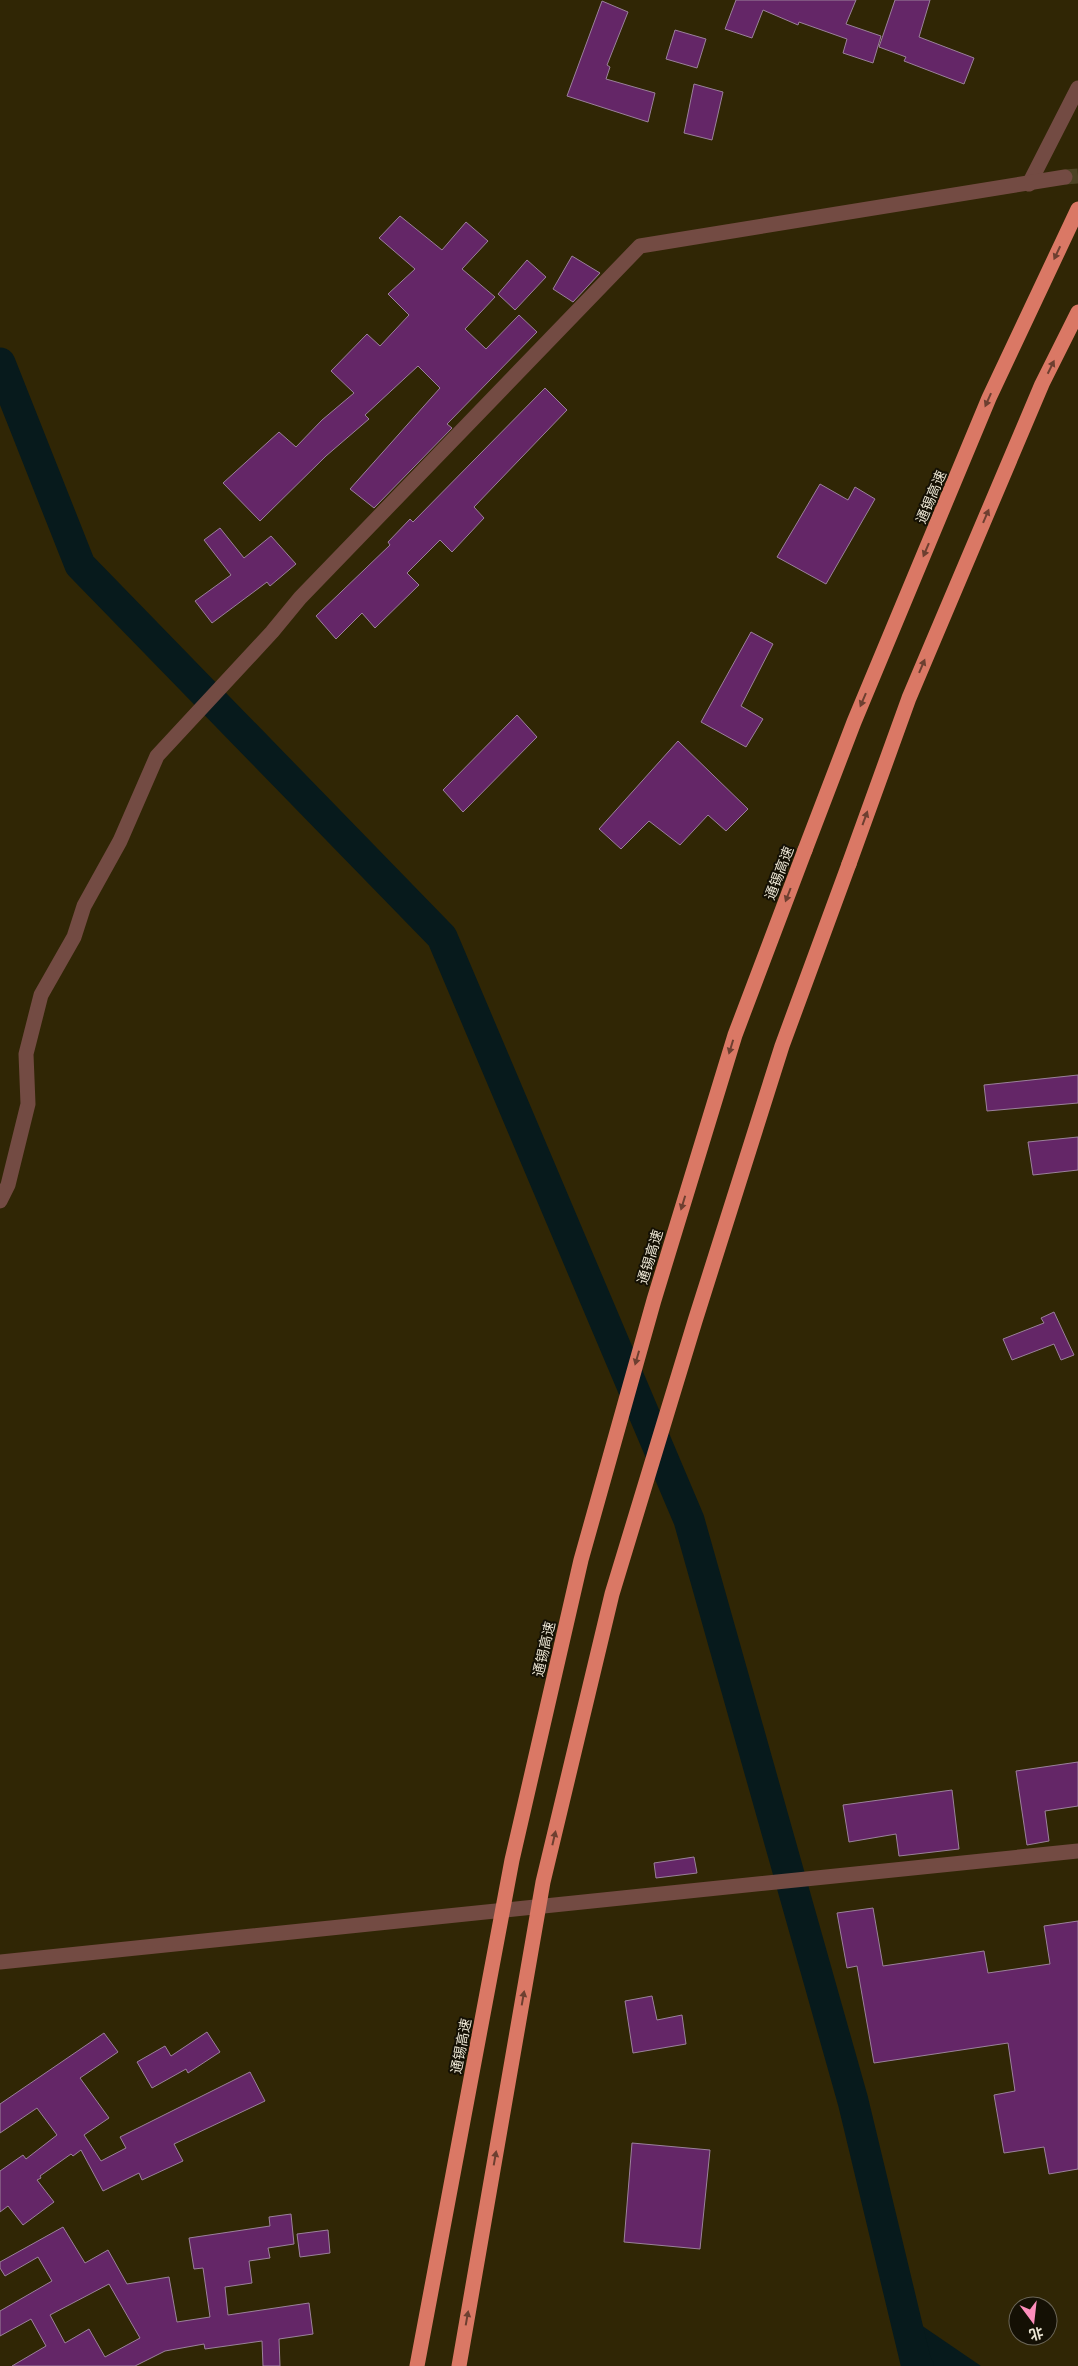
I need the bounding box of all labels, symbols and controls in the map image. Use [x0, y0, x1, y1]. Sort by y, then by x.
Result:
one-way arrow [1053, 246, 1061, 260]
one-way arrow [1047, 360, 1055, 374]
one-way arrow [984, 393, 992, 407]
street label: 通锡高速 [913, 468, 949, 526]
one-way arrow [983, 509, 991, 523]
one-way arrow [921, 543, 929, 558]
one-way arrow [919, 659, 927, 673]
one-way arrow [859, 693, 867, 708]
one-way arrow [861, 810, 869, 825]
street label: 通锡高速 [761, 844, 797, 902]
one-way arrow [784, 888, 792, 903]
one-way arrow [726, 1040, 734, 1055]
one-way arrow [679, 1195, 687, 1210]
street label: 通锡高速 [634, 1228, 666, 1286]
one-way arrow [633, 1351, 641, 1366]
street label: 通锡高速 [530, 1620, 558, 1678]
one-way arrow [550, 1831, 558, 1846]
one-way arrow [520, 1989, 528, 2005]
street label: 通锡高速 [448, 2017, 474, 2075]
one-way arrow [492, 2150, 500, 2166]
north arrow [1008, 2296, 1058, 2346]
one-way arrow [464, 2310, 472, 2326]
text: 北 [1028, 2324, 1045, 2343]

